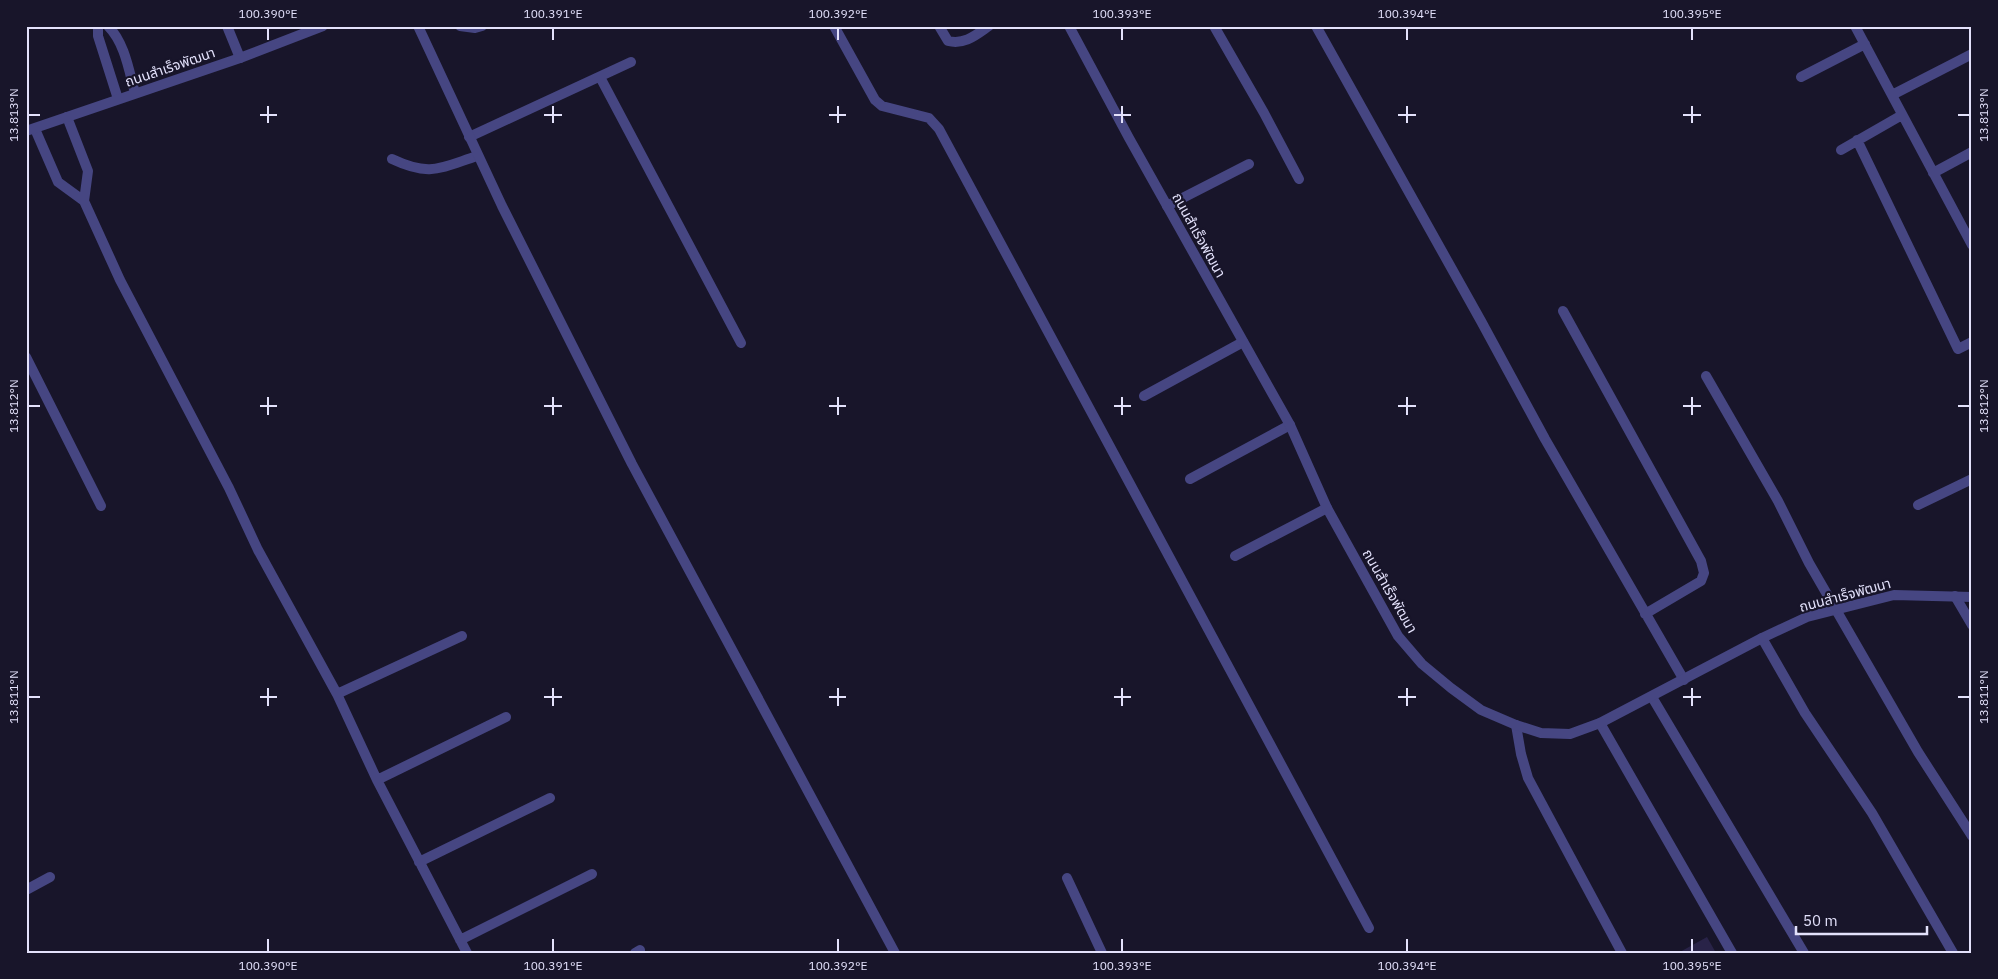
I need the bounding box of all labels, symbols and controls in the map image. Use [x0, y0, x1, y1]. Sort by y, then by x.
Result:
text: 100.390°E [238, 6, 298, 21]
text: 100.391°E [523, 6, 583, 21]
text: 100.392°E [808, 6, 868, 21]
text: 100.393°E [1092, 6, 1152, 21]
text: 100.394°E [1377, 6, 1437, 21]
text: 100.395°E [1662, 6, 1722, 21]
street label: ถนนสำเร็จพัฒนา [123, 43, 217, 91]
text: 13.813°N [6, 88, 21, 142]
text: 13.813°N [1976, 88, 1991, 142]
street label: ถนนสำเร็จพัฒนา [1168, 189, 1230, 281]
text: 13.812°N [6, 379, 21, 433]
text: 13.812°N [1976, 379, 1991, 433]
street label: ถนนสำเร็จพัฒนา [1359, 546, 1421, 636]
street label: ถนนสำเร็จพัฒนา [1797, 574, 1893, 616]
text: 13.811°N [6, 670, 21, 724]
text: 13.811°N [1976, 670, 1991, 724]
scale bar [1796, 904, 1927, 936]
text: 50 m [1803, 911, 1838, 930]
text: 100.390°E [238, 958, 298, 973]
text: 100.391°E [523, 958, 583, 973]
text: 100.392°E [808, 958, 868, 973]
text: 100.393°E [1092, 958, 1152, 973]
text: 100.394°E [1377, 958, 1437, 973]
text: 100.395°E [1662, 958, 1722, 973]

